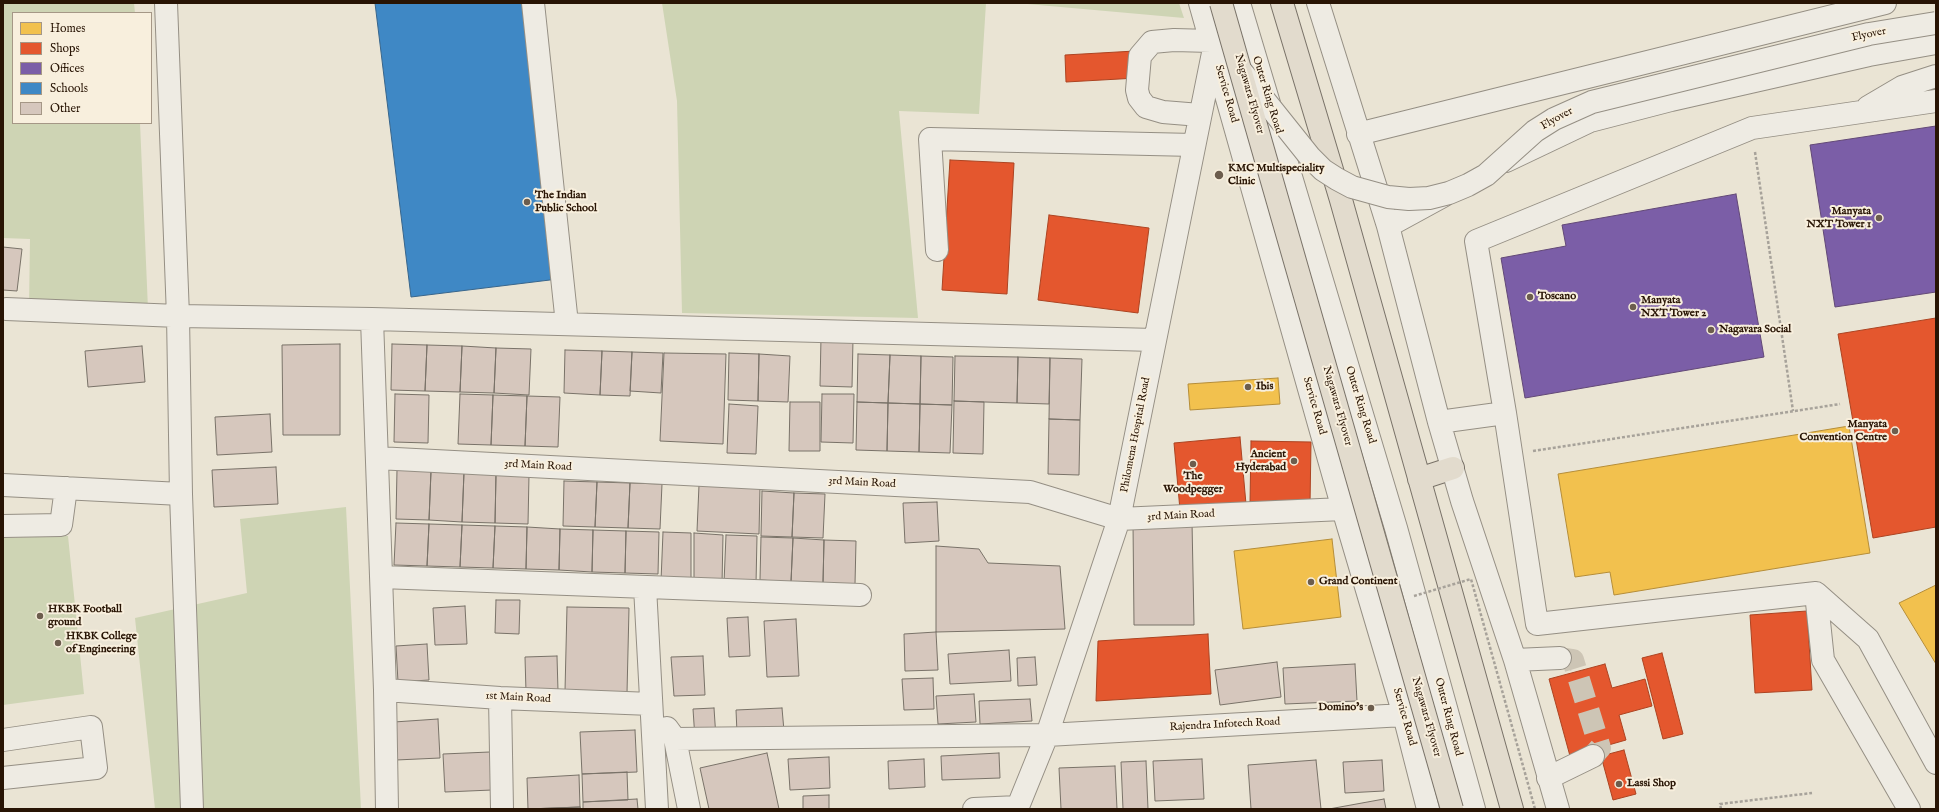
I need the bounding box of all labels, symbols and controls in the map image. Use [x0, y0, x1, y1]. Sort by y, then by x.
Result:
legend [12, 12, 152, 124]
text: Homes [50, 21, 86, 36]
street label: Flyover [1851, 25, 1887, 45]
text: Shops [50, 41, 80, 56]
street label: Nagawara Flyover [1231, 53, 1267, 135]
street label: Outer Ring Road [1249, 55, 1285, 135]
text: Offices [50, 61, 84, 76]
street label: Service Road [1211, 64, 1241, 124]
text: Schools [50, 81, 88, 96]
text: Other [50, 101, 80, 116]
street label: Flyover [1539, 105, 1575, 133]
place label: KMC Multispeciality Clinic [1228, 162, 1325, 188]
marker: KMC Multispeciality Clinic [1213, 169, 1225, 181]
place label: The Indian Public School [535, 189, 597, 215]
marker: The Indian Public School [522, 197, 532, 207]
place label: Manyata NXT Tower 1 [1807, 205, 1871, 231]
marker: Manyata NXT Tower 1 [1874, 213, 1884, 223]
place label: Toscano [1538, 290, 1576, 304]
marker: Toscano [1525, 292, 1535, 302]
place label: Manyata NXT Tower 2 [1641, 294, 1707, 320]
marker: Manyata NXT Tower 2 [1628, 302, 1638, 312]
place label: Nagavara Social [1719, 323, 1791, 337]
marker: Nagavara Social [1706, 325, 1716, 335]
street label: Nagawara Flyover [1319, 365, 1355, 447]
street label: Outer Ring Road [1342, 365, 1378, 445]
street label: Philomena Hospital Road [1118, 376, 1154, 494]
street label: Service Road [1299, 376, 1329, 436]
place label: Ibis [1256, 380, 1273, 394]
marker: Ibis [1243, 382, 1253, 392]
place label: Manyata Convention Centre [1799, 418, 1887, 444]
marker: Manyata Convention Centre [1890, 426, 1900, 436]
place label: Ancient Hyderabad [1235, 448, 1286, 474]
marker: Ancient Hyderabad [1289, 456, 1299, 466]
street label: 3rd Main Road [504, 458, 572, 474]
marker: The Woodpegger [1188, 459, 1198, 469]
place label: The Woodpegger [1163, 470, 1223, 496]
street label: 3rd Main Road [828, 475, 896, 491]
street label: 3rd Main Road [1147, 508, 1215, 524]
place label: Grand Continent [1319, 575, 1397, 589]
marker: Grand Continent [1306, 577, 1316, 587]
place label: HKBK Football ground [48, 603, 122, 629]
marker: HKBK Football ground [35, 611, 45, 621]
place label: HKBK College of Engineering [66, 630, 137, 656]
marker: HKBK College of Engineering [53, 638, 63, 648]
street label: Nagawara Flyover [1408, 676, 1444, 758]
street label: Outer Ring Road [1431, 676, 1465, 758]
street label: Service Road [1389, 687, 1419, 747]
street label: 1st Main Road [485, 690, 551, 706]
place label: Domino's [1318, 701, 1363, 715]
marker: Domino's [1366, 703, 1376, 713]
street label: Rajendra Infotech Road [1169, 716, 1281, 734]
place label: Lassi Shop [1627, 777, 1676, 791]
marker: Lassi Shop [1614, 779, 1624, 789]

